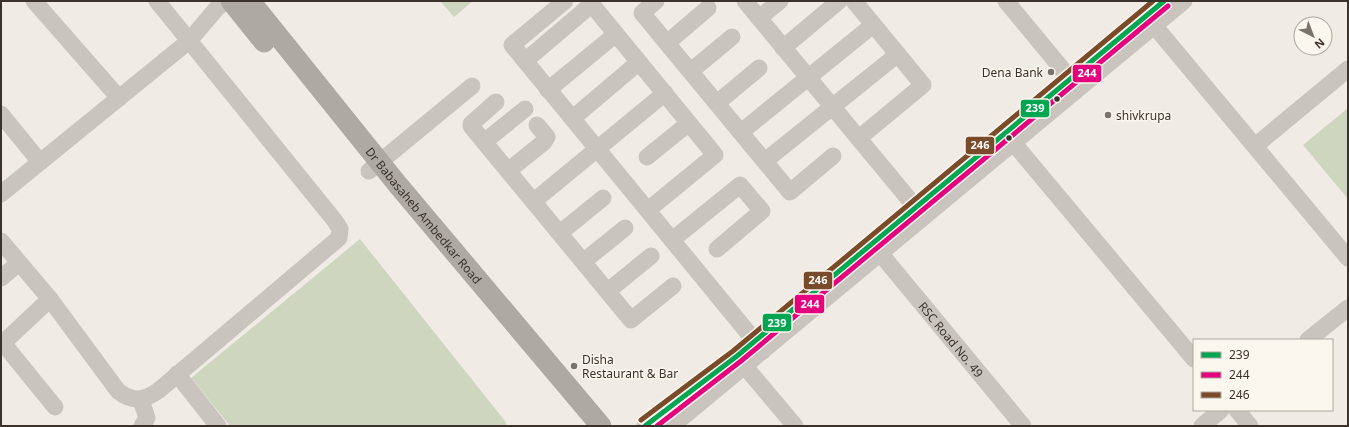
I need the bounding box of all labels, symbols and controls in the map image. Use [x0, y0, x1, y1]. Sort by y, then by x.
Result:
north arrow [1293, 16, 1333, 56]
text: N [1312, 35, 1328, 52]
place label: Dena Bank [982, 64, 1044, 81]
line badge: 244 [1072, 64, 1102, 83]
text: 244 [1078, 65, 1097, 80]
marker: Dena Bank [1046, 67, 1056, 77]
unlabelled marker [1052, 94, 1062, 104]
line badge: 239 [1020, 99, 1050, 118]
text: 239 [1026, 100, 1044, 115]
place label: shivkrupa [1116, 107, 1171, 124]
marker: shivkrupa [1103, 110, 1113, 120]
unlabelled marker [1004, 133, 1014, 143]
line badge: 246 [965, 136, 995, 155]
text: 246 [971, 137, 989, 152]
street label: Dr Babasaheb Ambedkar Road [362, 143, 486, 287]
line badge: 246 [803, 271, 833, 290]
text: 246 [809, 272, 827, 287]
line badge: 244 [794, 294, 825, 314]
text: 244 [801, 296, 820, 311]
street label: RSC Road No. 49 [915, 298, 988, 381]
line badge: 239 [762, 313, 792, 332]
text: 239 [768, 315, 786, 330]
legend [1193, 339, 1333, 411]
text: 239 [1229, 346, 1250, 363]
place label: Disha Restaurant & Bar [582, 351, 678, 382]
marker: Disha Restaurant & Bar [569, 361, 579, 371]
text: 244 [1229, 366, 1250, 383]
text: 246 [1229, 386, 1250, 403]

